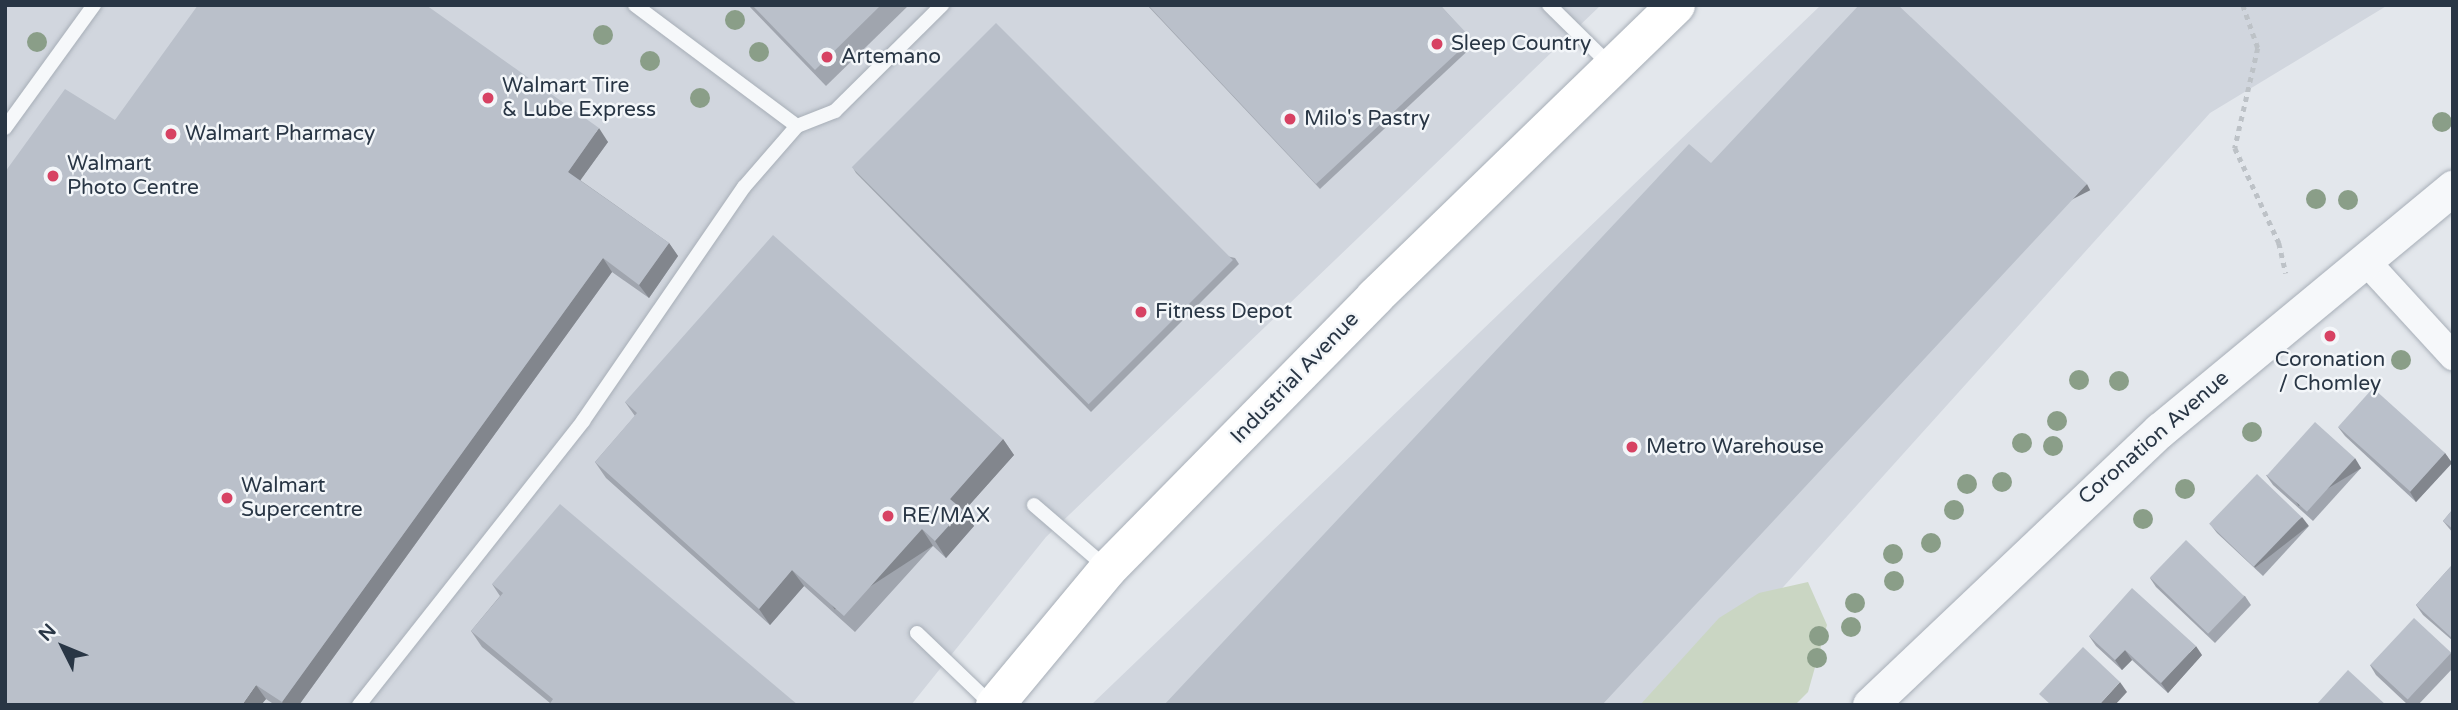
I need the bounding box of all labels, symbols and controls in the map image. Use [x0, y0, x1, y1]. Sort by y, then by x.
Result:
place label: Sleep Country [1451, 31, 1591, 57]
marker: Sleep Country [1429, 36, 1445, 52]
place label: Artemano [841, 44, 941, 70]
marker: Artemano [819, 49, 835, 65]
place label: Walmart Tire & Lube Express [502, 73, 656, 123]
marker: Walmart Tire & Lube Express [480, 90, 496, 106]
place label: Milo's Pastry [1304, 106, 1430, 132]
marker: Milo's Pastry [1282, 111, 1298, 127]
place label: Walmart Pharmacy [185, 121, 375, 147]
marker: Walmart Pharmacy [163, 126, 179, 142]
place label: Walmart Photo Centre [67, 151, 199, 201]
marker: Walmart Photo Centre [45, 168, 61, 184]
place label: Fitness Depot [1155, 299, 1292, 325]
marker: Fitness Depot [1133, 304, 1149, 320]
street label: Industrial Avenue [1226, 307, 1364, 449]
marker: Coronation / Chomley [2322, 328, 2338, 344]
place label: Coronation / Chomley [2275, 347, 2385, 397]
street label: Coronation Avenue [2074, 366, 2234, 510]
place label: Metro Warehouse [1646, 434, 1824, 460]
marker: Metro Warehouse [1624, 439, 1640, 455]
place label: Walmart Supercentre [241, 473, 363, 523]
marker: Walmart Supercentre [219, 490, 235, 506]
place label: RE/MAX [902, 503, 990, 529]
marker: RE/MAX [880, 508, 896, 524]
north arrow [28, 612, 98, 682]
text: N [34, 620, 61, 646]

